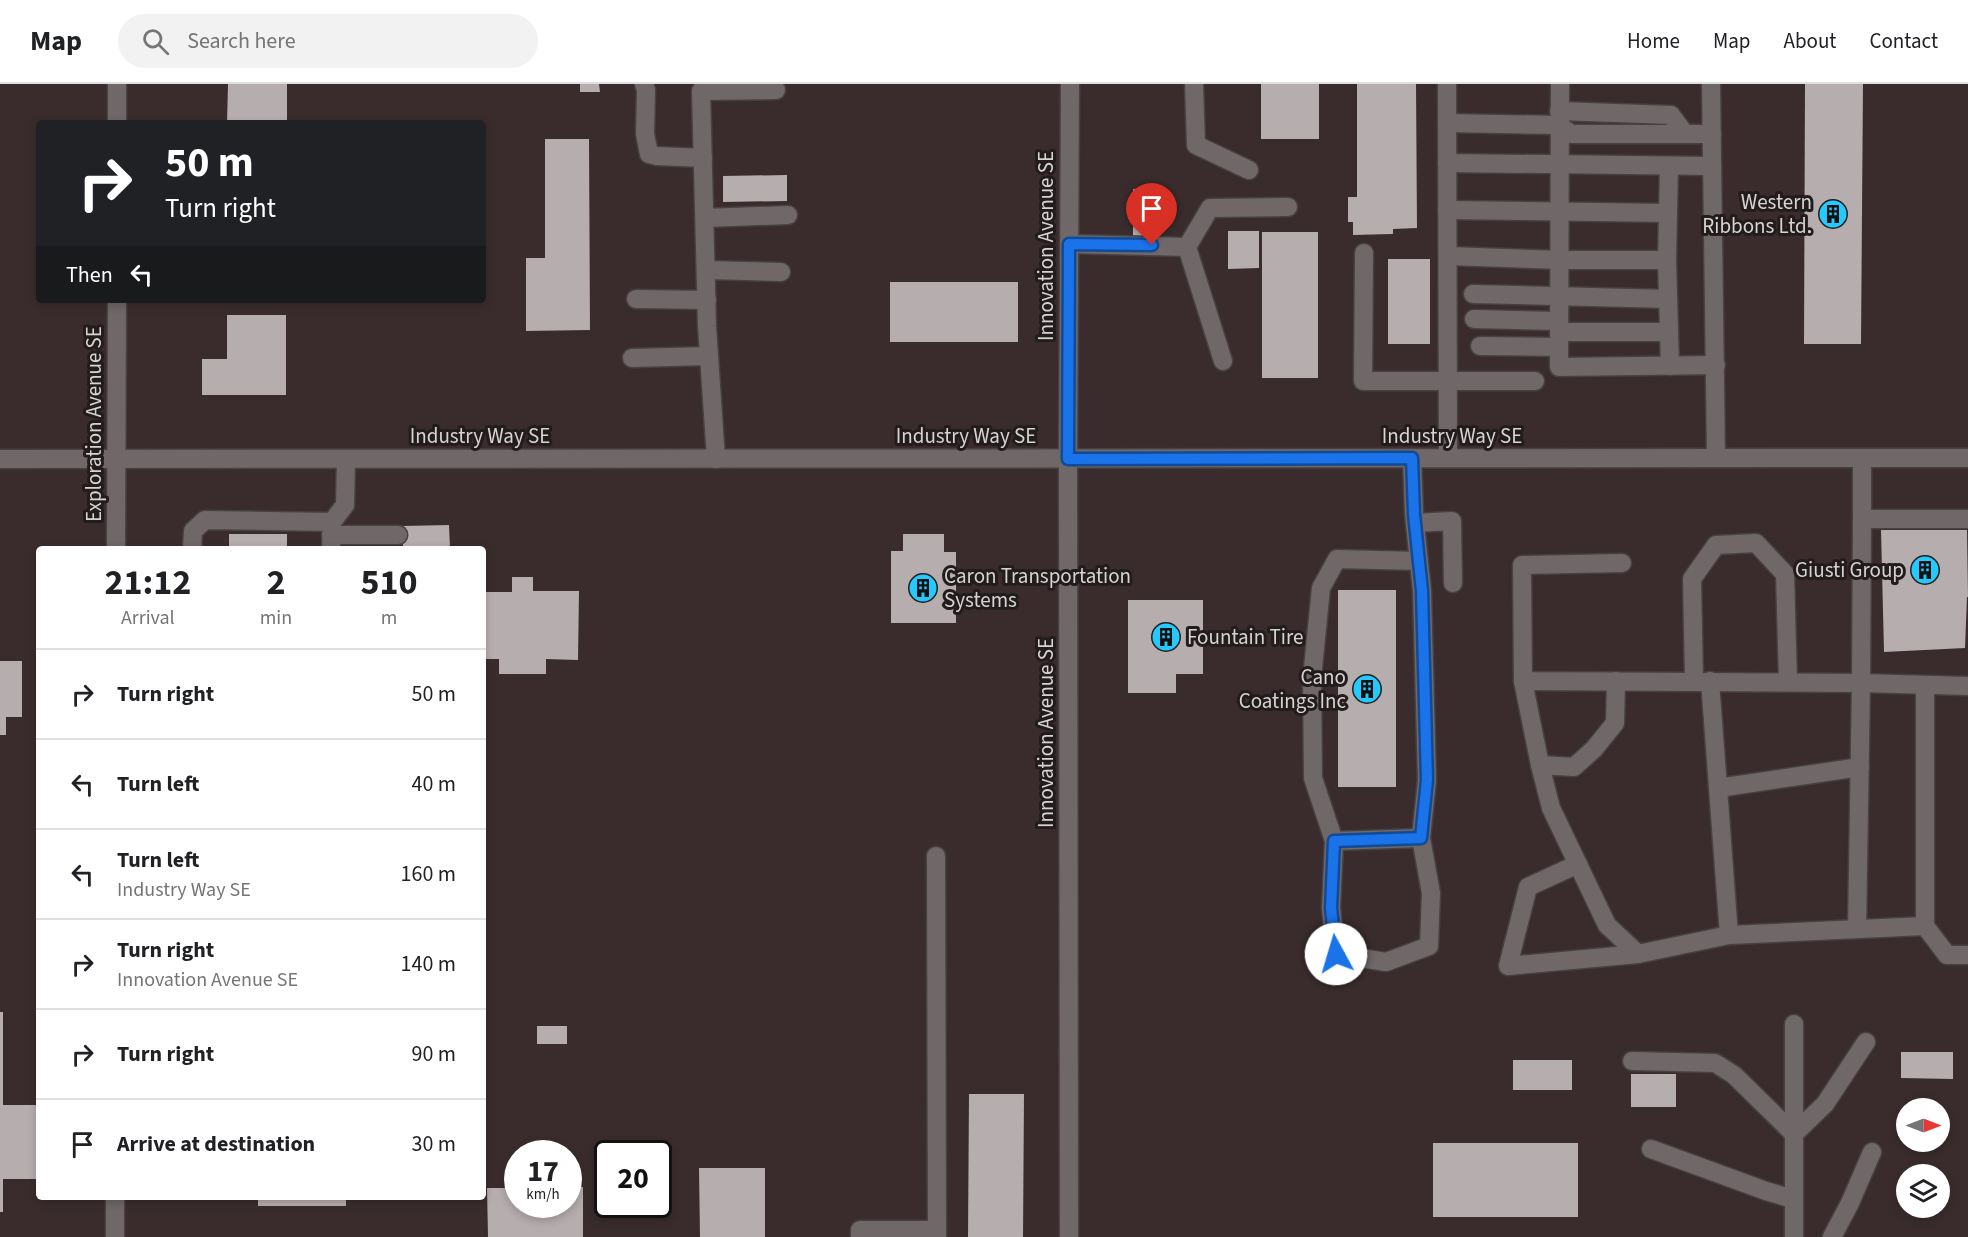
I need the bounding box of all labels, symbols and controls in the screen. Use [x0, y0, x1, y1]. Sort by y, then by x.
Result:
search box [118, 14, 538, 68]
text: Map [30, 21, 82, 61]
icon: search [139, 25, 172, 58]
text: Search here [187, 25, 296, 57]
text: Home [1627, 26, 1680, 56]
text: Map [1713, 26, 1751, 56]
text: About [1784, 26, 1836, 56]
text: Contact [1869, 26, 1938, 56]
text: 50 m [165, 133, 254, 193]
icon: right [66, 144, 144, 222]
street label: Innovation Avenue SE [1031, 151, 1061, 341]
pin [1126, 183, 1177, 245]
place label: Western Ribbons Ltd. [1702, 187, 1812, 241]
text: Turn right [165, 189, 276, 228]
icon: arrive [1135, 192, 1168, 225]
building icon: Western Ribbons Ltd. [1817, 198, 1849, 230]
icon: left [125, 258, 158, 291]
text: Then [66, 259, 113, 291]
street label: Exploration Avenue SE [79, 326, 109, 522]
street label: Industry Way SE [410, 421, 550, 451]
street label: Industry Way SE [896, 421, 1036, 451]
street label: Industry Way SE [1382, 421, 1522, 451]
building icon: Giusti Group [1909, 554, 1941, 586]
place label: Giusti Group [1795, 555, 1904, 585]
text: 21:12 [104, 557, 191, 608]
text: 2 [266, 557, 285, 608]
text: 510 [361, 557, 418, 608]
place label: Caron Transportation Systems [944, 561, 1131, 615]
building icon: Caron Transportation Systems [907, 572, 939, 604]
text: Arrival [121, 604, 175, 632]
text: min [260, 604, 292, 632]
text: m [381, 604, 397, 632]
building icon: Fountain Tire [1150, 621, 1182, 653]
place label: Fountain Tire [1187, 622, 1303, 652]
street label: Innovation Avenue SE [1031, 638, 1061, 828]
place label: Cano Coatings Inc [1239, 662, 1346, 716]
building icon: Cano Coatings Inc [1351, 673, 1383, 705]
icon: right [66, 678, 99, 711]
text: Turn right [117, 678, 214, 710]
text: 50 m [411, 678, 456, 710]
icon: left [66, 768, 99, 801]
text: Turn left [117, 768, 199, 800]
text: 40 m [411, 768, 456, 800]
text: Turn left [117, 844, 199, 876]
icon: left [66, 858, 99, 891]
text: 160 m [401, 858, 456, 890]
text: Industry Way SE [117, 876, 251, 904]
position arrow [1304, 922, 1368, 986]
text: Turn right [117, 934, 214, 966]
icon: right [66, 948, 99, 981]
text: 140 m [401, 948, 456, 980]
text: Innovation Avenue SE [117, 966, 298, 994]
icon: right [66, 1038, 99, 1071]
text: Turn right [117, 1038, 214, 1070]
text: 90 m [411, 1038, 456, 1070]
north arrow [1896, 1098, 1950, 1152]
map controls [1896, 1098, 1950, 1218]
icon: arrive [66, 1128, 99, 1161]
text: Arrive at destination [117, 1128, 315, 1160]
text: 30 m [411, 1128, 456, 1160]
speed limit sign: 20 [594, 1140, 672, 1218]
text: 17 [527, 1150, 559, 1193]
button: layers [1896, 1164, 1950, 1218]
text: km/h [526, 1184, 560, 1205]

